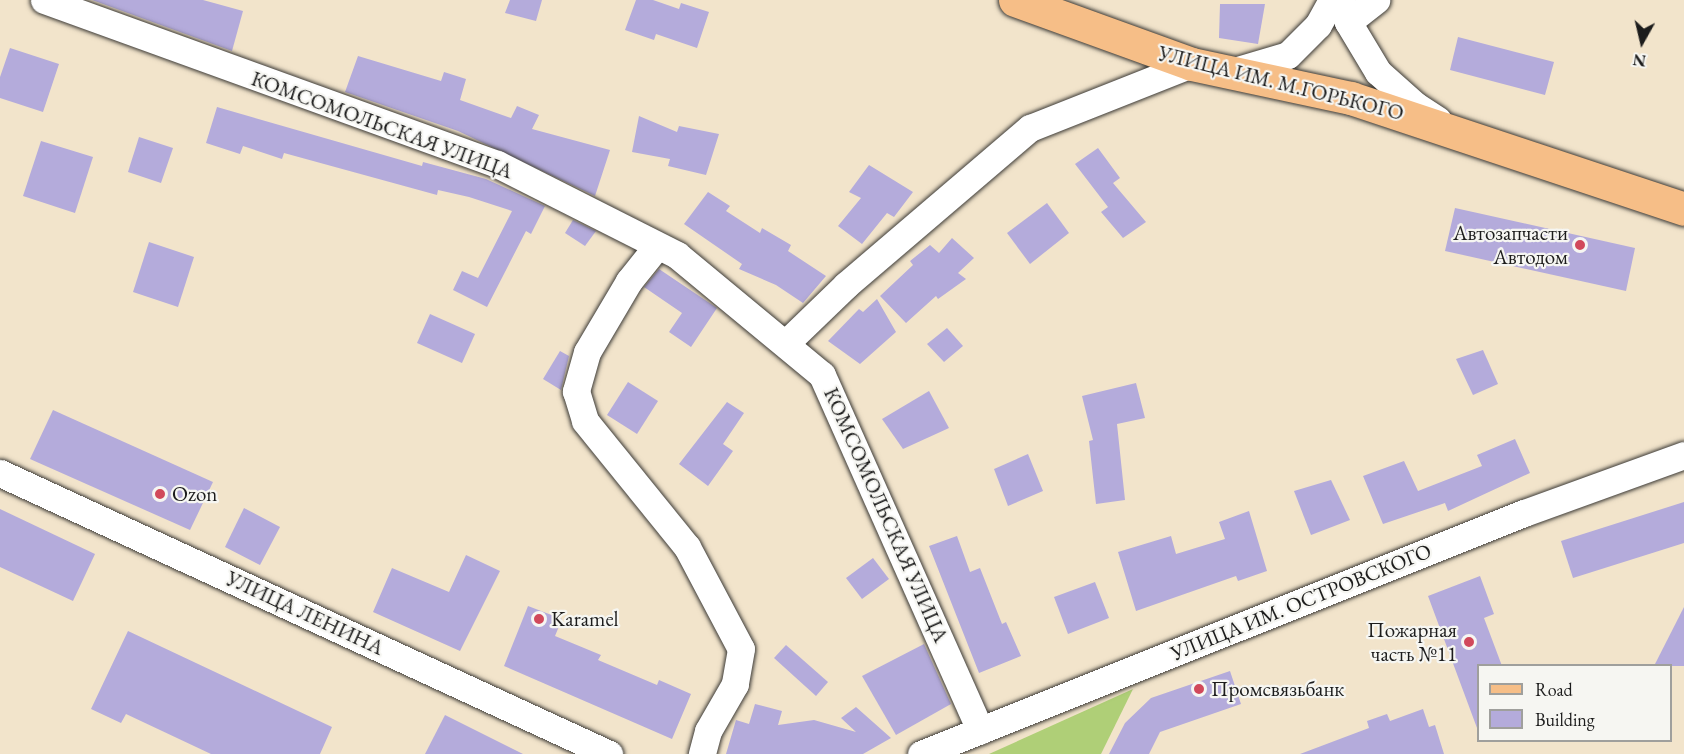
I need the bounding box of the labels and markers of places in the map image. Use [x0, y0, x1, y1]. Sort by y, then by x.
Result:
place label: Автозапчасти Автодом [1453, 220, 1568, 270]
marker: Автозапчасти Автодом [1573, 238, 1587, 252]
place label: Ozon [172, 481, 217, 507]
marker: Ozon [153, 487, 167, 501]
place label: Karamel [551, 606, 619, 632]
marker: Karamel [532, 612, 546, 626]
place label: Пожарная часть №11 [1367, 617, 1457, 667]
marker: Пожарная часть №11 [1462, 635, 1476, 649]
place label: Промсвязьбанк [1211, 676, 1344, 702]
marker: Промсвязьбанк [1192, 682, 1206, 696]

